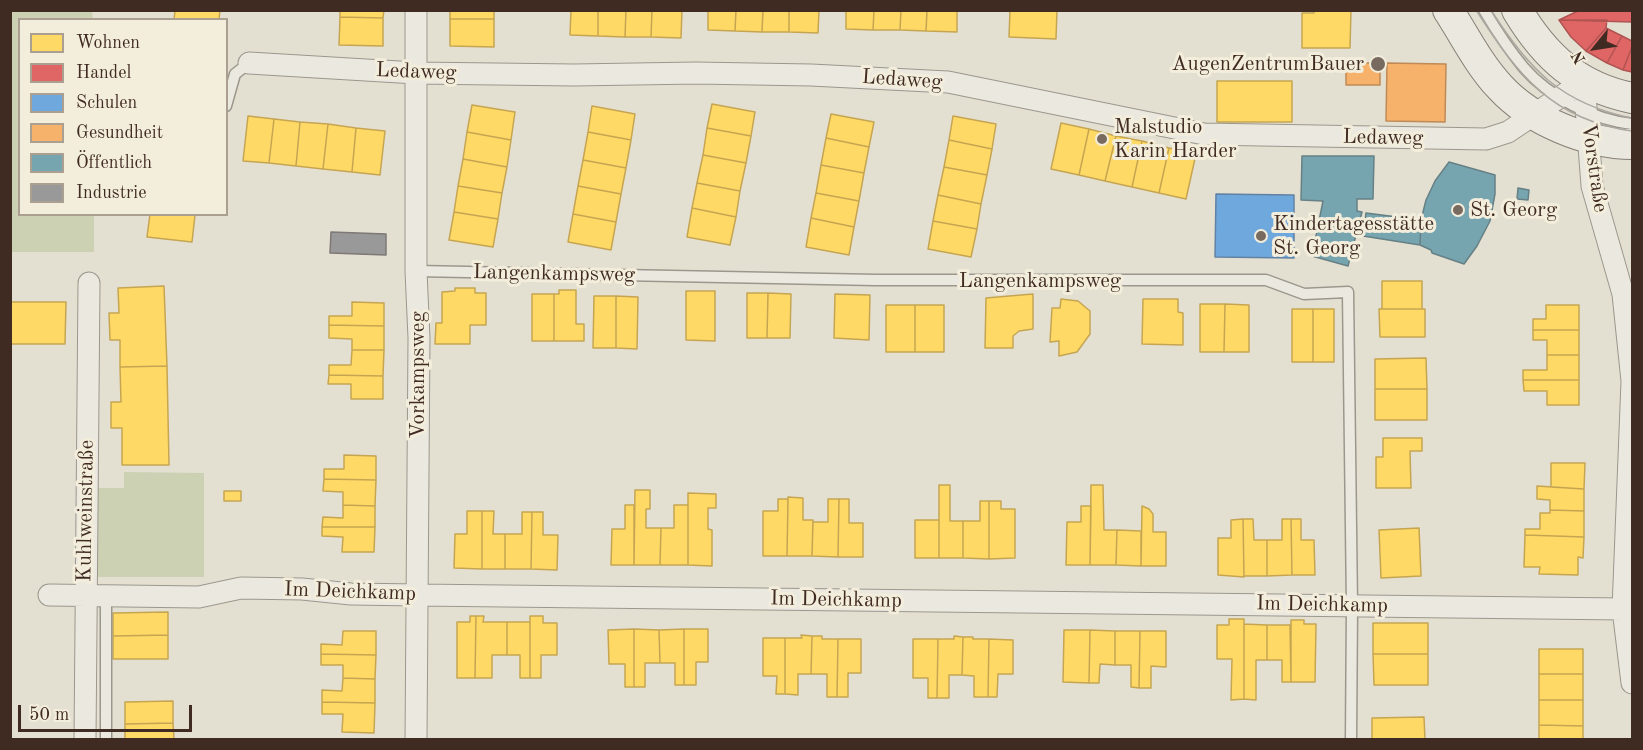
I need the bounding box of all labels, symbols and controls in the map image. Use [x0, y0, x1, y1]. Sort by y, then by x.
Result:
legend [18, 18, 228, 216]
north arrow [1565, 18, 1625, 78]
text: Wohnen [76, 34, 140, 52]
text: N [1569, 48, 1589, 66]
place label: AugenZentrumBauer [1172, 51, 1364, 77]
marker: AugenZentrumBauer [1369, 55, 1387, 73]
street label: Ledaweg [375, 58, 457, 86]
text: Handel [76, 64, 131, 82]
street label: Ledaweg [861, 65, 943, 95]
text: Schulen [76, 94, 137, 112]
place label: Malstudio Karin Harder [1114, 114, 1237, 164]
street label: Vorstraße [1575, 122, 1613, 214]
text: Gesundheit [76, 124, 163, 142]
street label: Ledaweg [1342, 125, 1424, 151]
marker: Malstudio Karin Harder [1095, 132, 1109, 146]
text: Öffentlich [76, 154, 152, 172]
text: Industrie [76, 184, 146, 202]
place label: St. Georg [1470, 197, 1557, 223]
marker: St. Georg [1451, 203, 1465, 217]
place label: Kindertagesstätte St. Georg [1273, 211, 1434, 261]
marker: Kindertagesstätte St. Georg [1254, 229, 1268, 243]
street label: Langenkampsweg [473, 260, 635, 288]
street label: Langenkampsweg [959, 268, 1121, 294]
street label: Vorkampsweg [405, 311, 431, 439]
street label: Kuhlweinstraße [72, 440, 100, 582]
street label: Im Deichkamp [284, 577, 416, 607]
street label: Im Deichkamp [770, 586, 902, 614]
street label: Im Deichkamp [1256, 591, 1388, 619]
scale bar [21, 693, 195, 731]
text: 50 m [29, 706, 69, 724]

